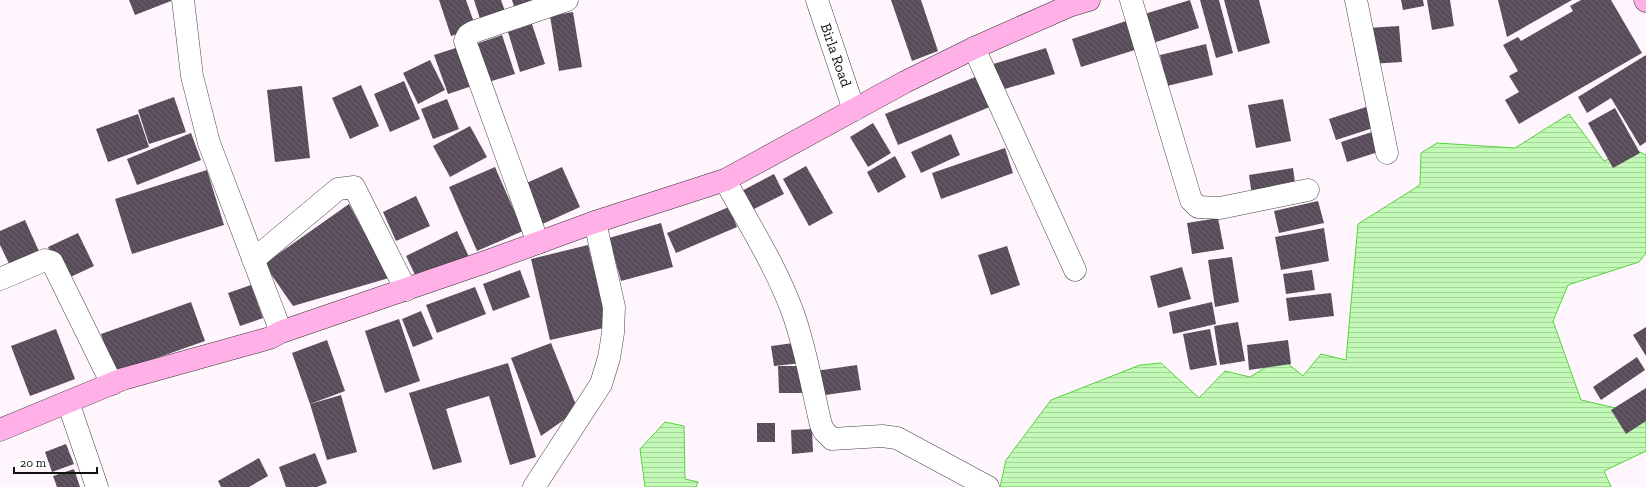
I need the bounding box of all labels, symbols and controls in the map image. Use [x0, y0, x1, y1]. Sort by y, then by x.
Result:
street label: Birla Road [817, 21, 856, 90]
scale bar [14, 449, 97, 475]
text: 20 m [20, 456, 47, 470]

